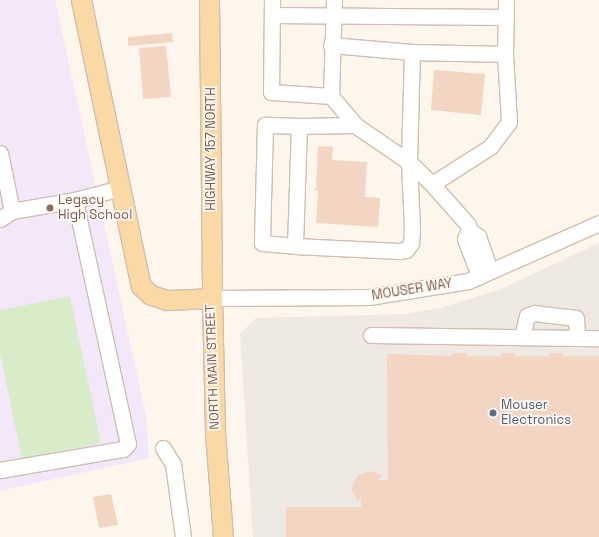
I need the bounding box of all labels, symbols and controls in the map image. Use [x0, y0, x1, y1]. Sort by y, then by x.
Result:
street label: HIGHWAY 157 NORTH [203, 87, 219, 211]
place label: Legacy High School [58, 193, 132, 224]
marker: Legacy High School [45, 203, 55, 213]
street label: MOUSER WAY [370, 276, 454, 304]
street label: NORTH MAIN STREET [203, 304, 223, 430]
place label: Mouser Electronics [501, 398, 571, 429]
marker: Mouser Electronics [488, 408, 498, 418]

